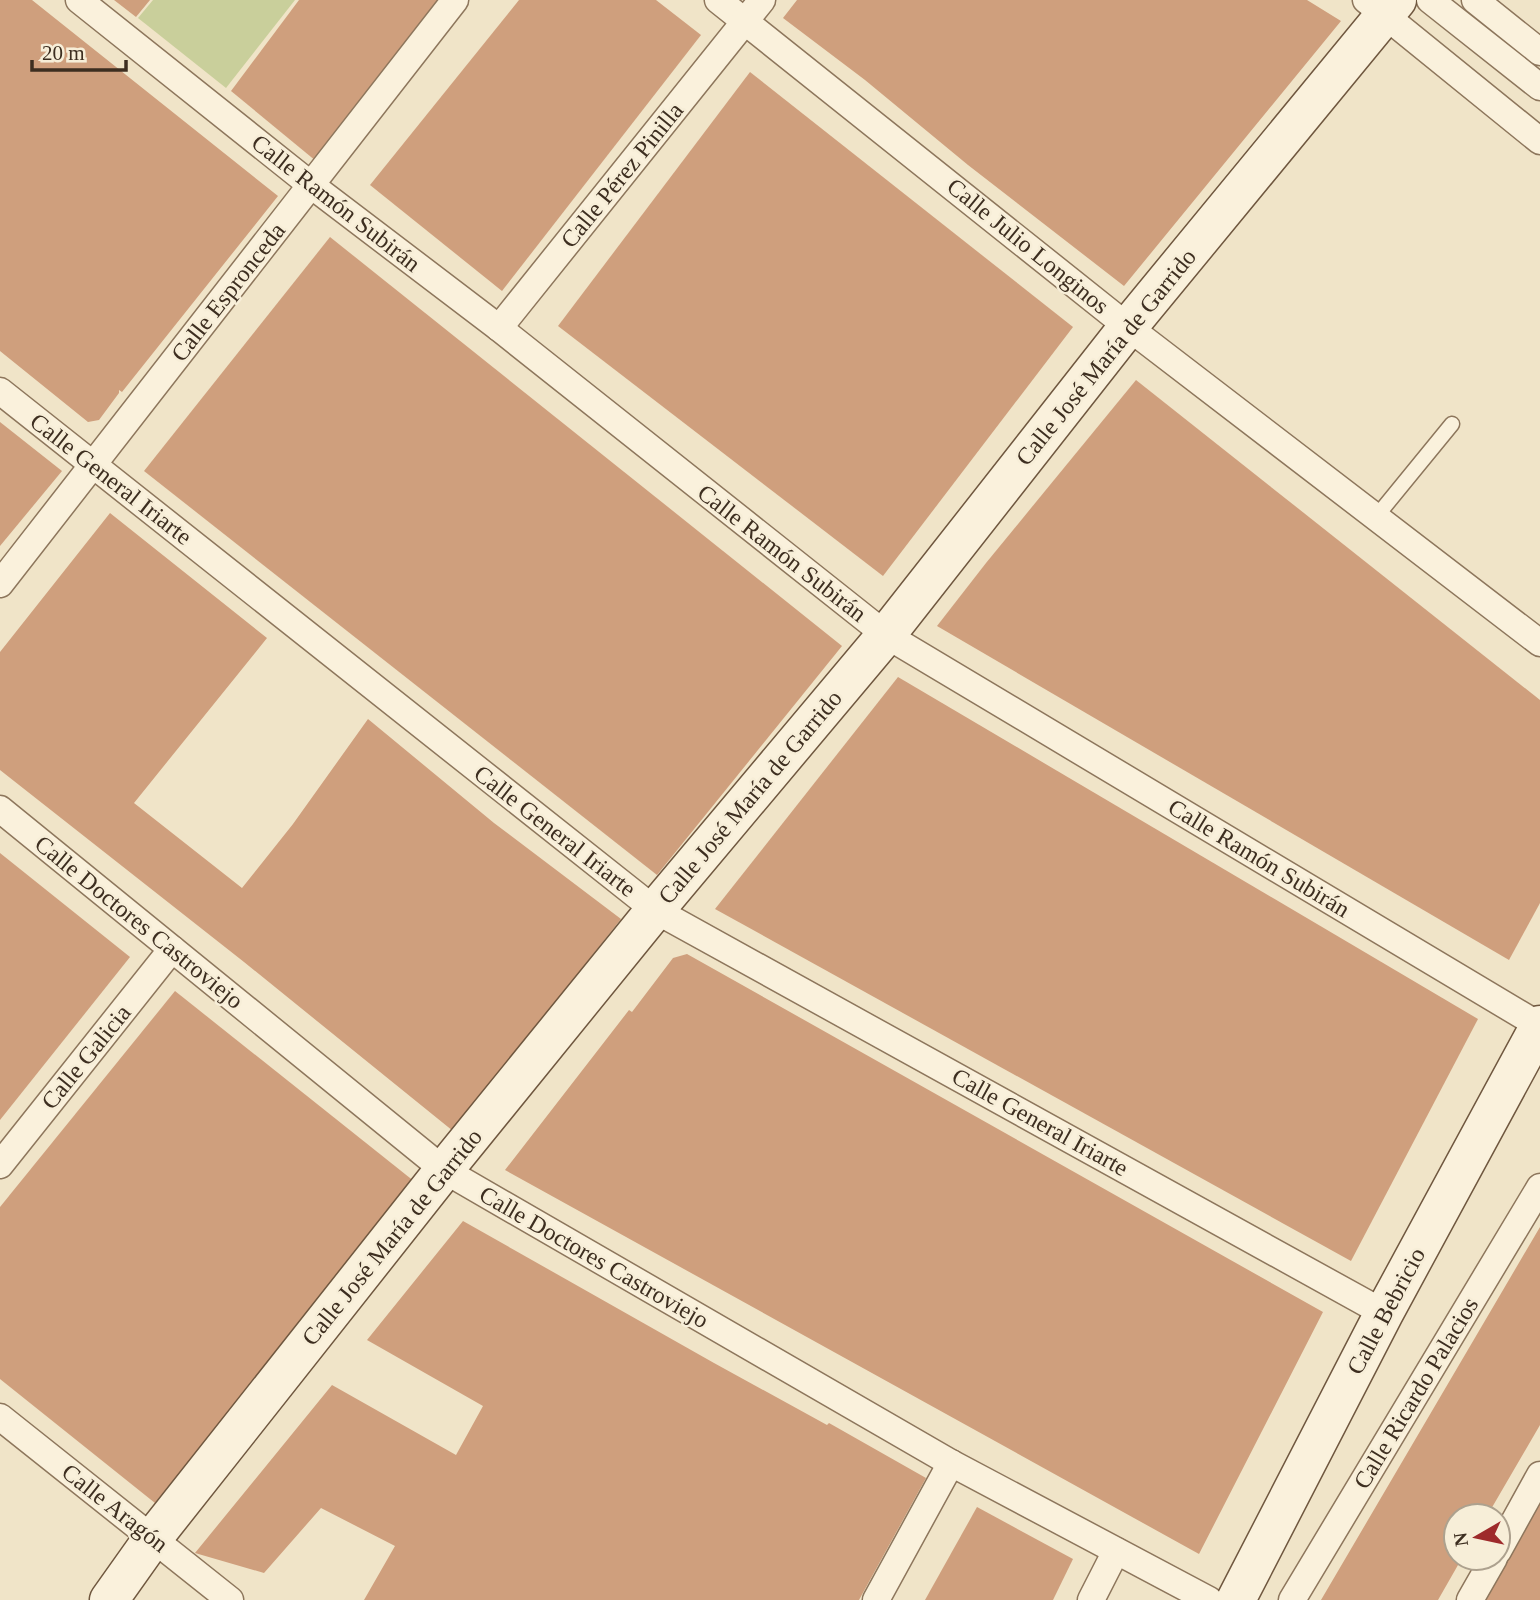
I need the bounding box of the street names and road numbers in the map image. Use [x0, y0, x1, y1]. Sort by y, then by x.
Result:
street label: Calle Pérez Pinilla [556, 97, 689, 253]
street label: Calle Ramón Subirán [247, 129, 425, 277]
street label: Calle Julio Longinos [942, 173, 1114, 319]
street label: Calle Espronceda [166, 217, 290, 366]
street label: Calle José María de Garrido [1011, 244, 1201, 470]
street label: Calle General Iriarte [25, 408, 197, 550]
street label: Calle Ramón Subirán [693, 479, 871, 627]
street label: Calle José María de Garrido [653, 685, 847, 909]
street label: Calle General Iriarte [469, 760, 641, 902]
street label: Calle Ramón Subirán [1164, 794, 1354, 922]
street label: Calle Doctores Castroviejo [30, 830, 248, 1014]
street label: Calle Galicia [36, 1000, 136, 1114]
street label: Calle General Iriarte [947, 1063, 1133, 1181]
street label: Calle José María de Garrido [297, 1124, 487, 1350]
street label: Calle Doctores Castroviejo [475, 1181, 713, 1333]
street label: Calle Bebricio [1342, 1243, 1430, 1379]
street label: Calle Ricardo Palacios [1349, 1293, 1483, 1493]
street label: Calle Aragón [57, 1459, 173, 1557]

